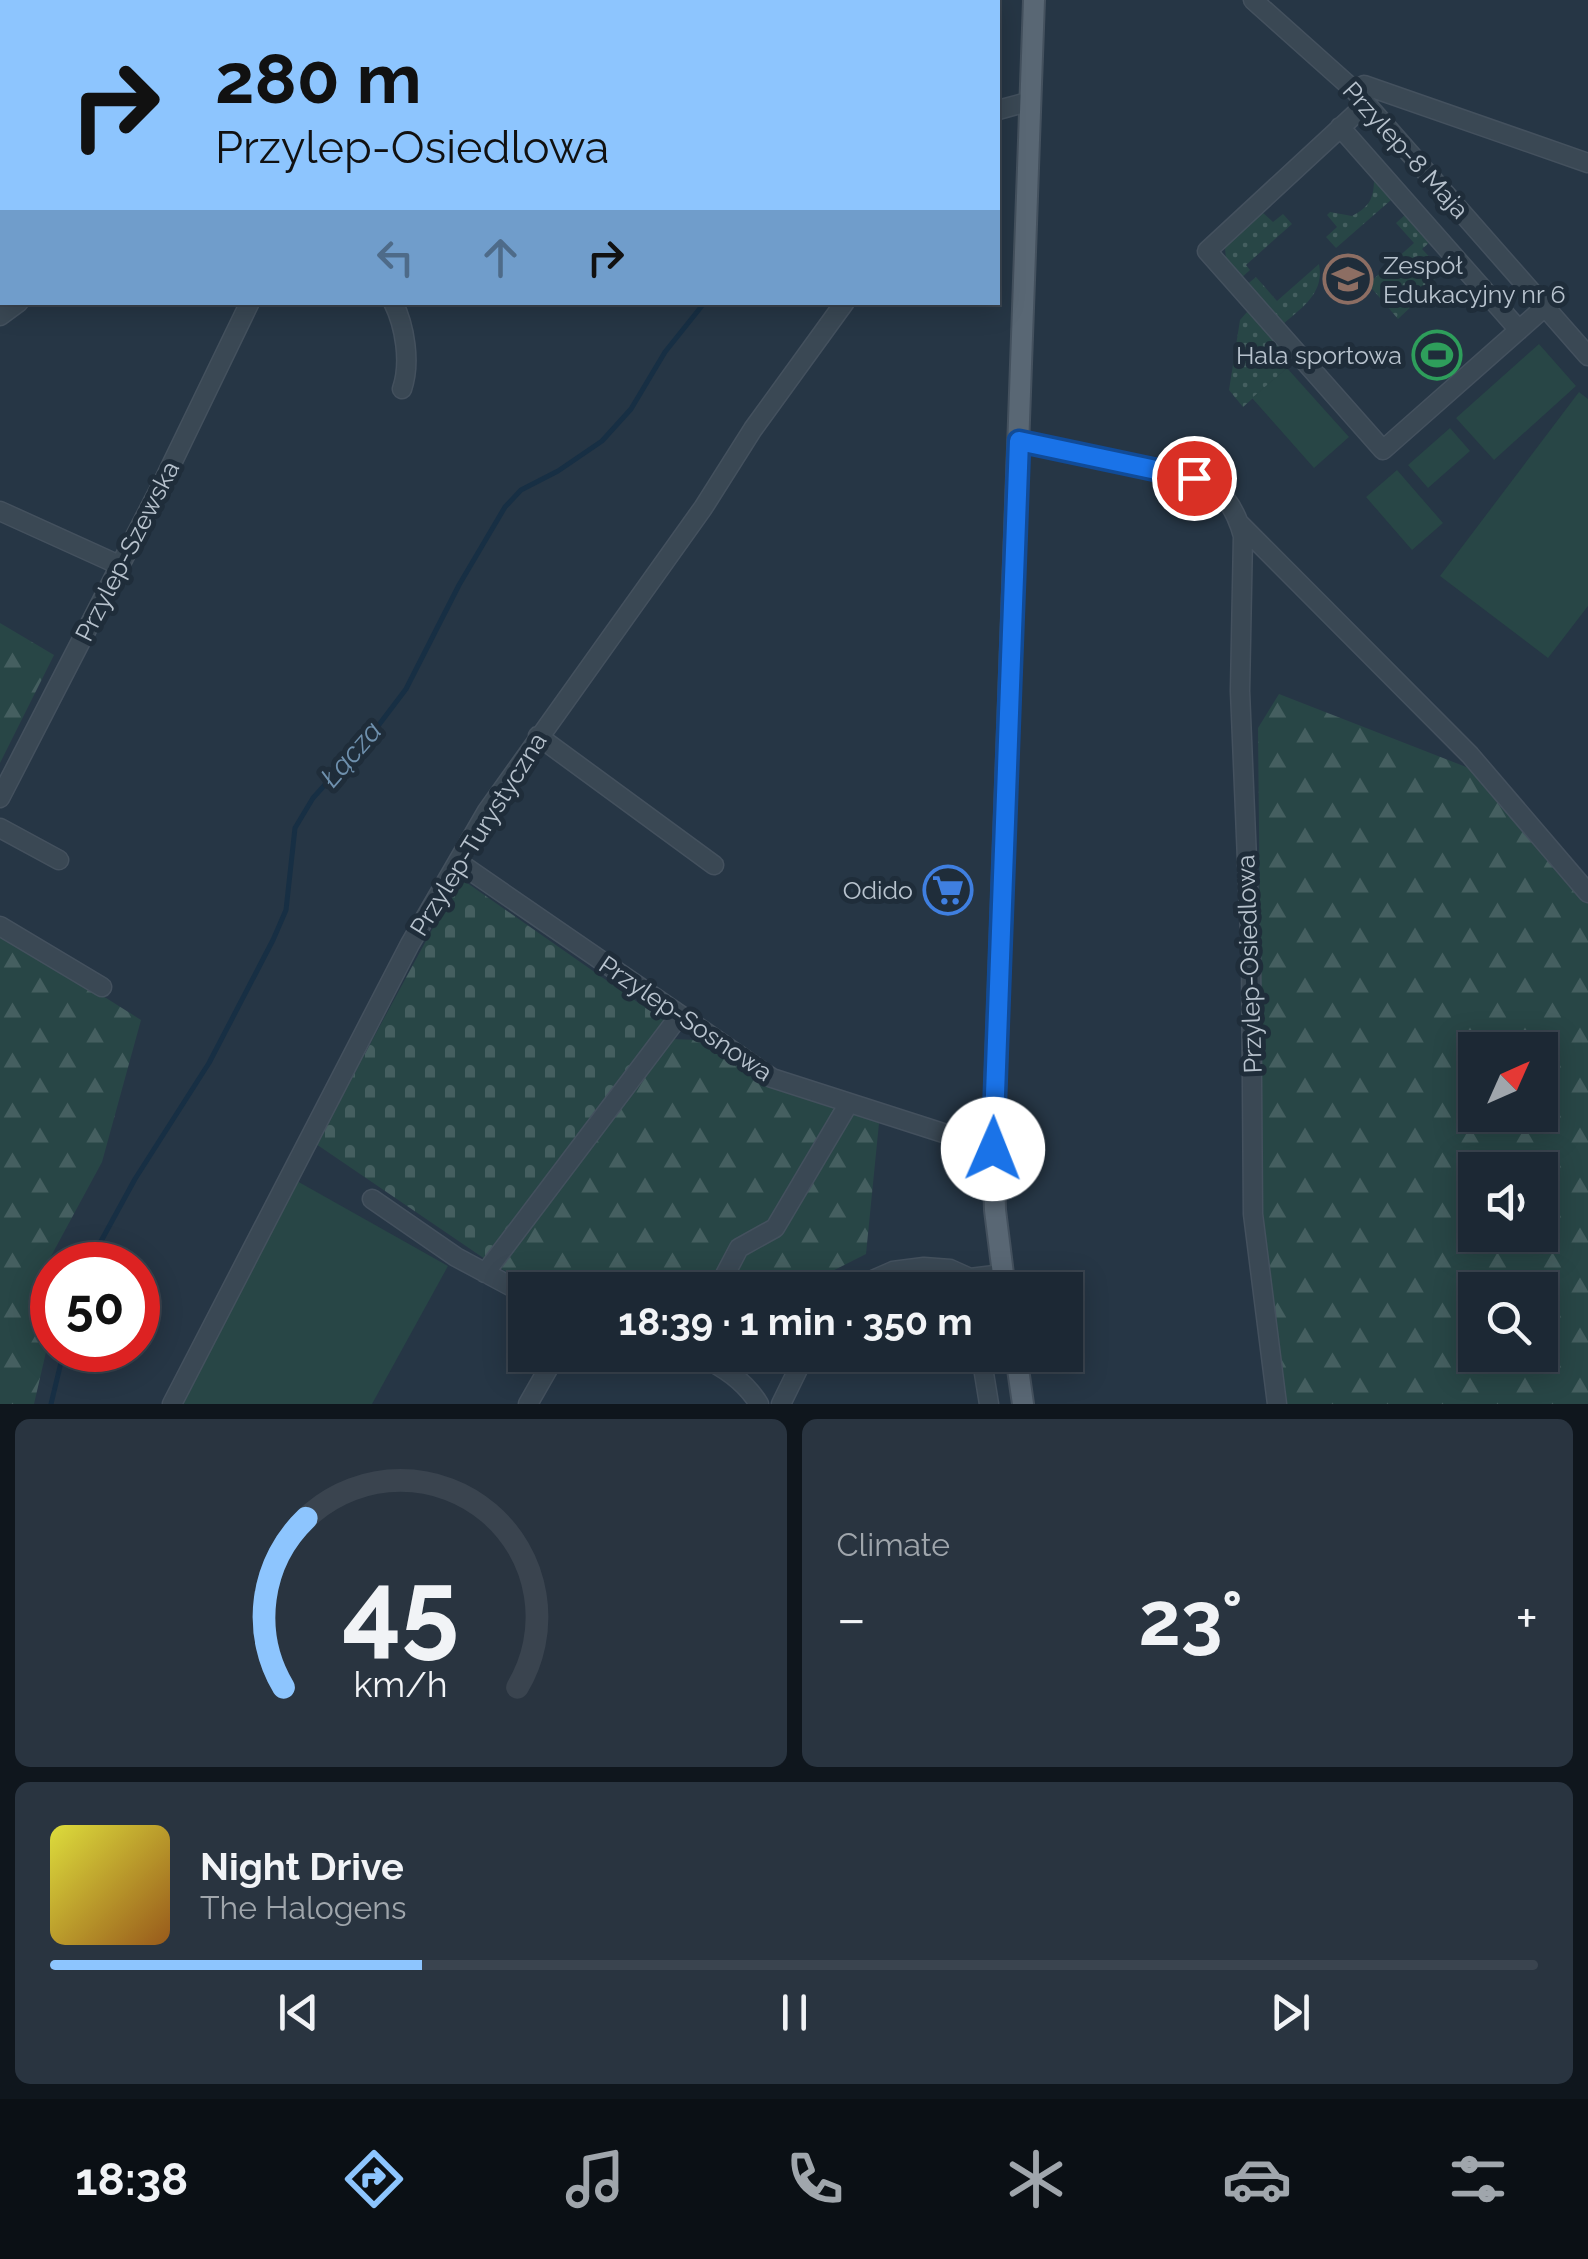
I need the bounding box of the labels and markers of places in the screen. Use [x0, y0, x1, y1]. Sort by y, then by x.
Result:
place label: Zespół Edukacyjny nr 6 [1383, 250, 1566, 309]
school or university icon: Zespół Edukacyjny nr 6 [1322, 253, 1374, 305]
sports icon: Hala sportowa [1411, 329, 1463, 381]
place label: Hala sportowa [1236, 340, 1402, 370]
pin [1152, 436, 1237, 521]
supermarket icon: Odido [922, 864, 974, 916]
place label: Odido [843, 875, 913, 905]

